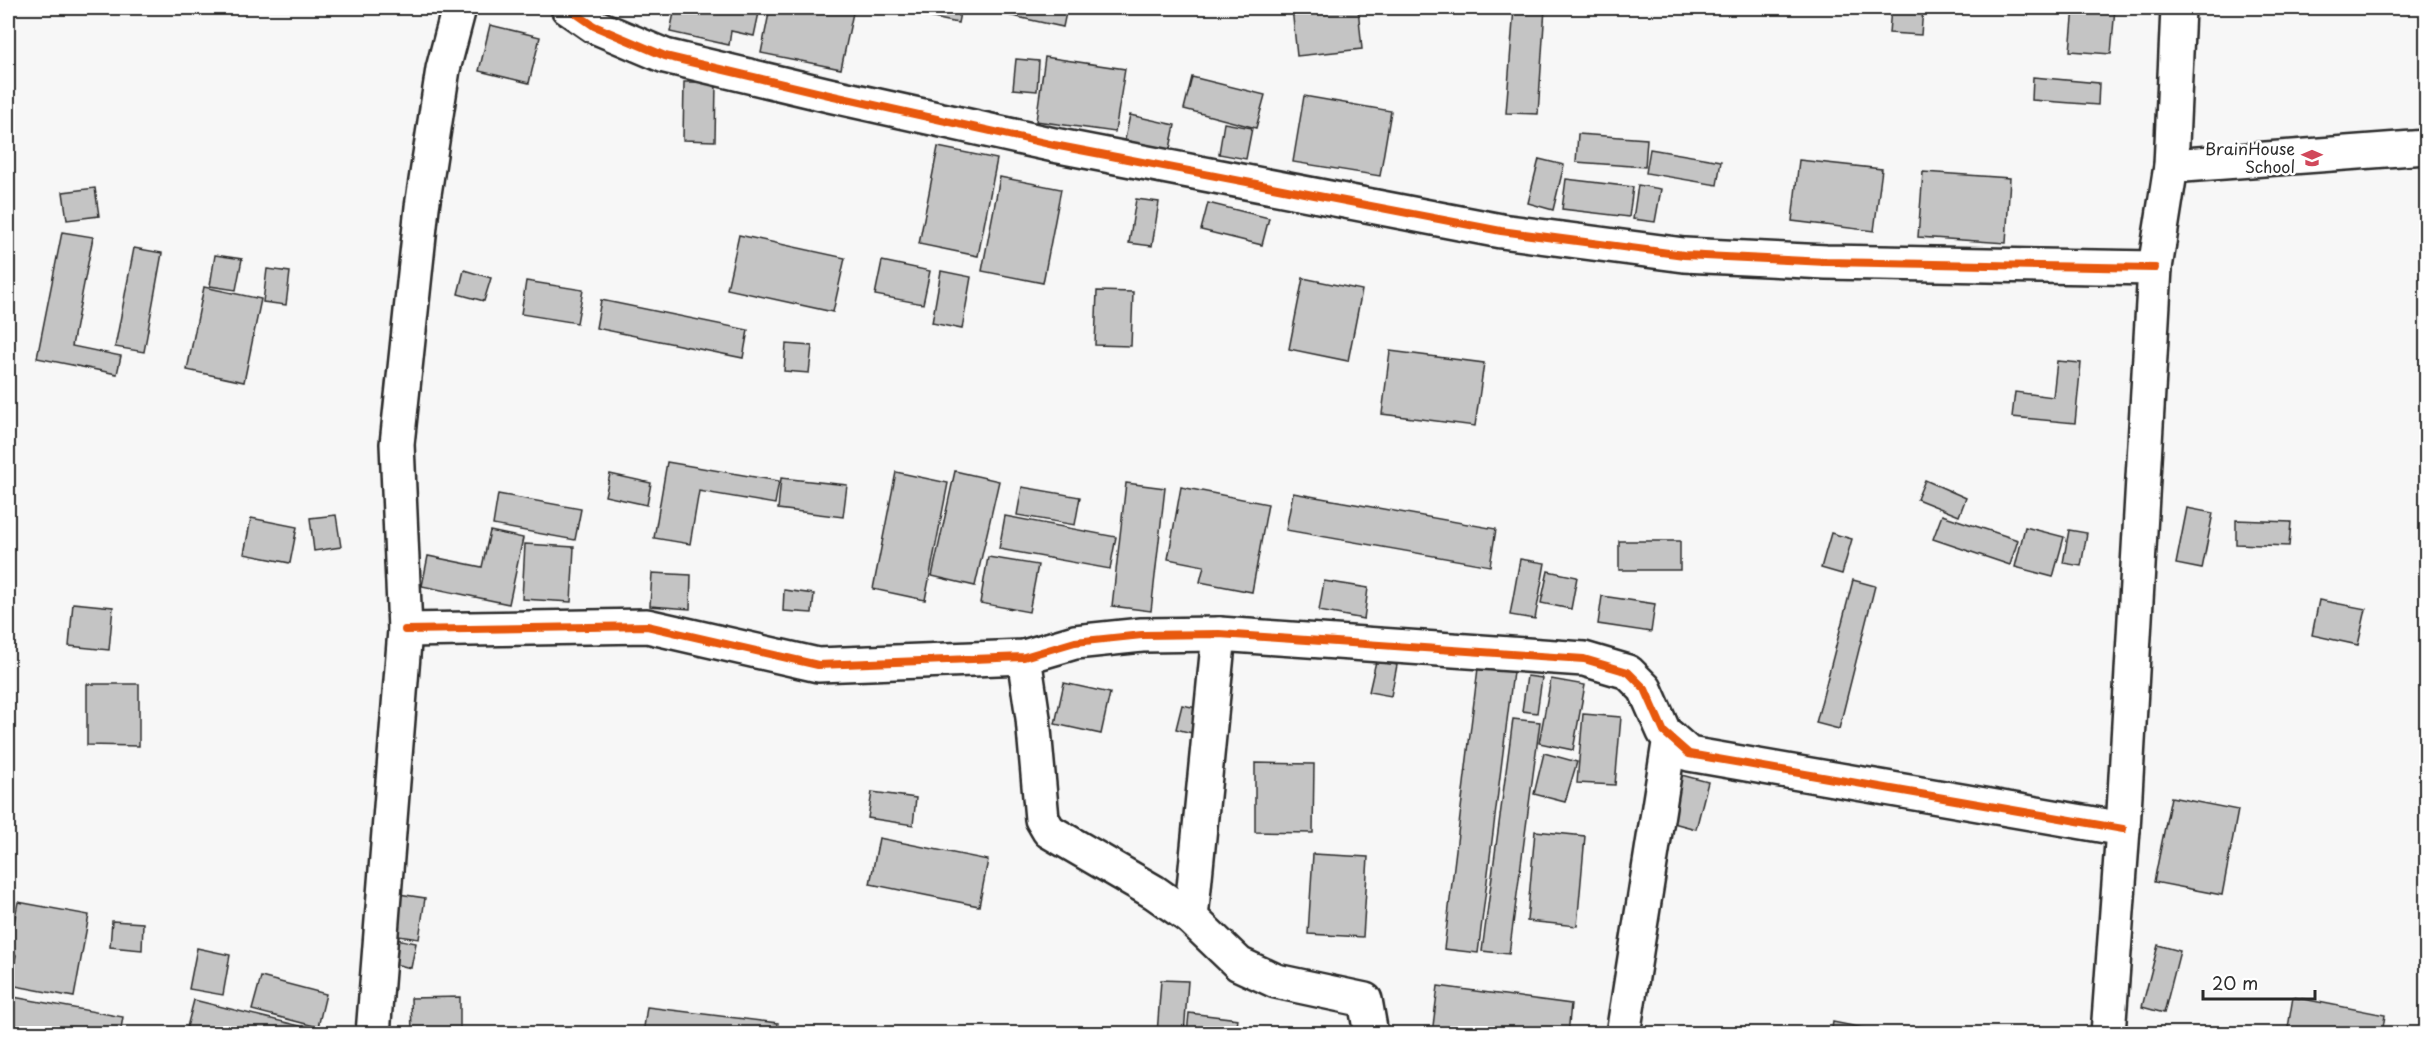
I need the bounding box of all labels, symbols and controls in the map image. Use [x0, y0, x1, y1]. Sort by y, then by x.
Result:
place label: BrainHouse School [2205, 136, 2295, 178]
school or university icon: BrainHouse School [2300, 146, 2324, 170]
scale bar [2203, 963, 2316, 1001]
text: 20 m [2212, 969, 2258, 996]

